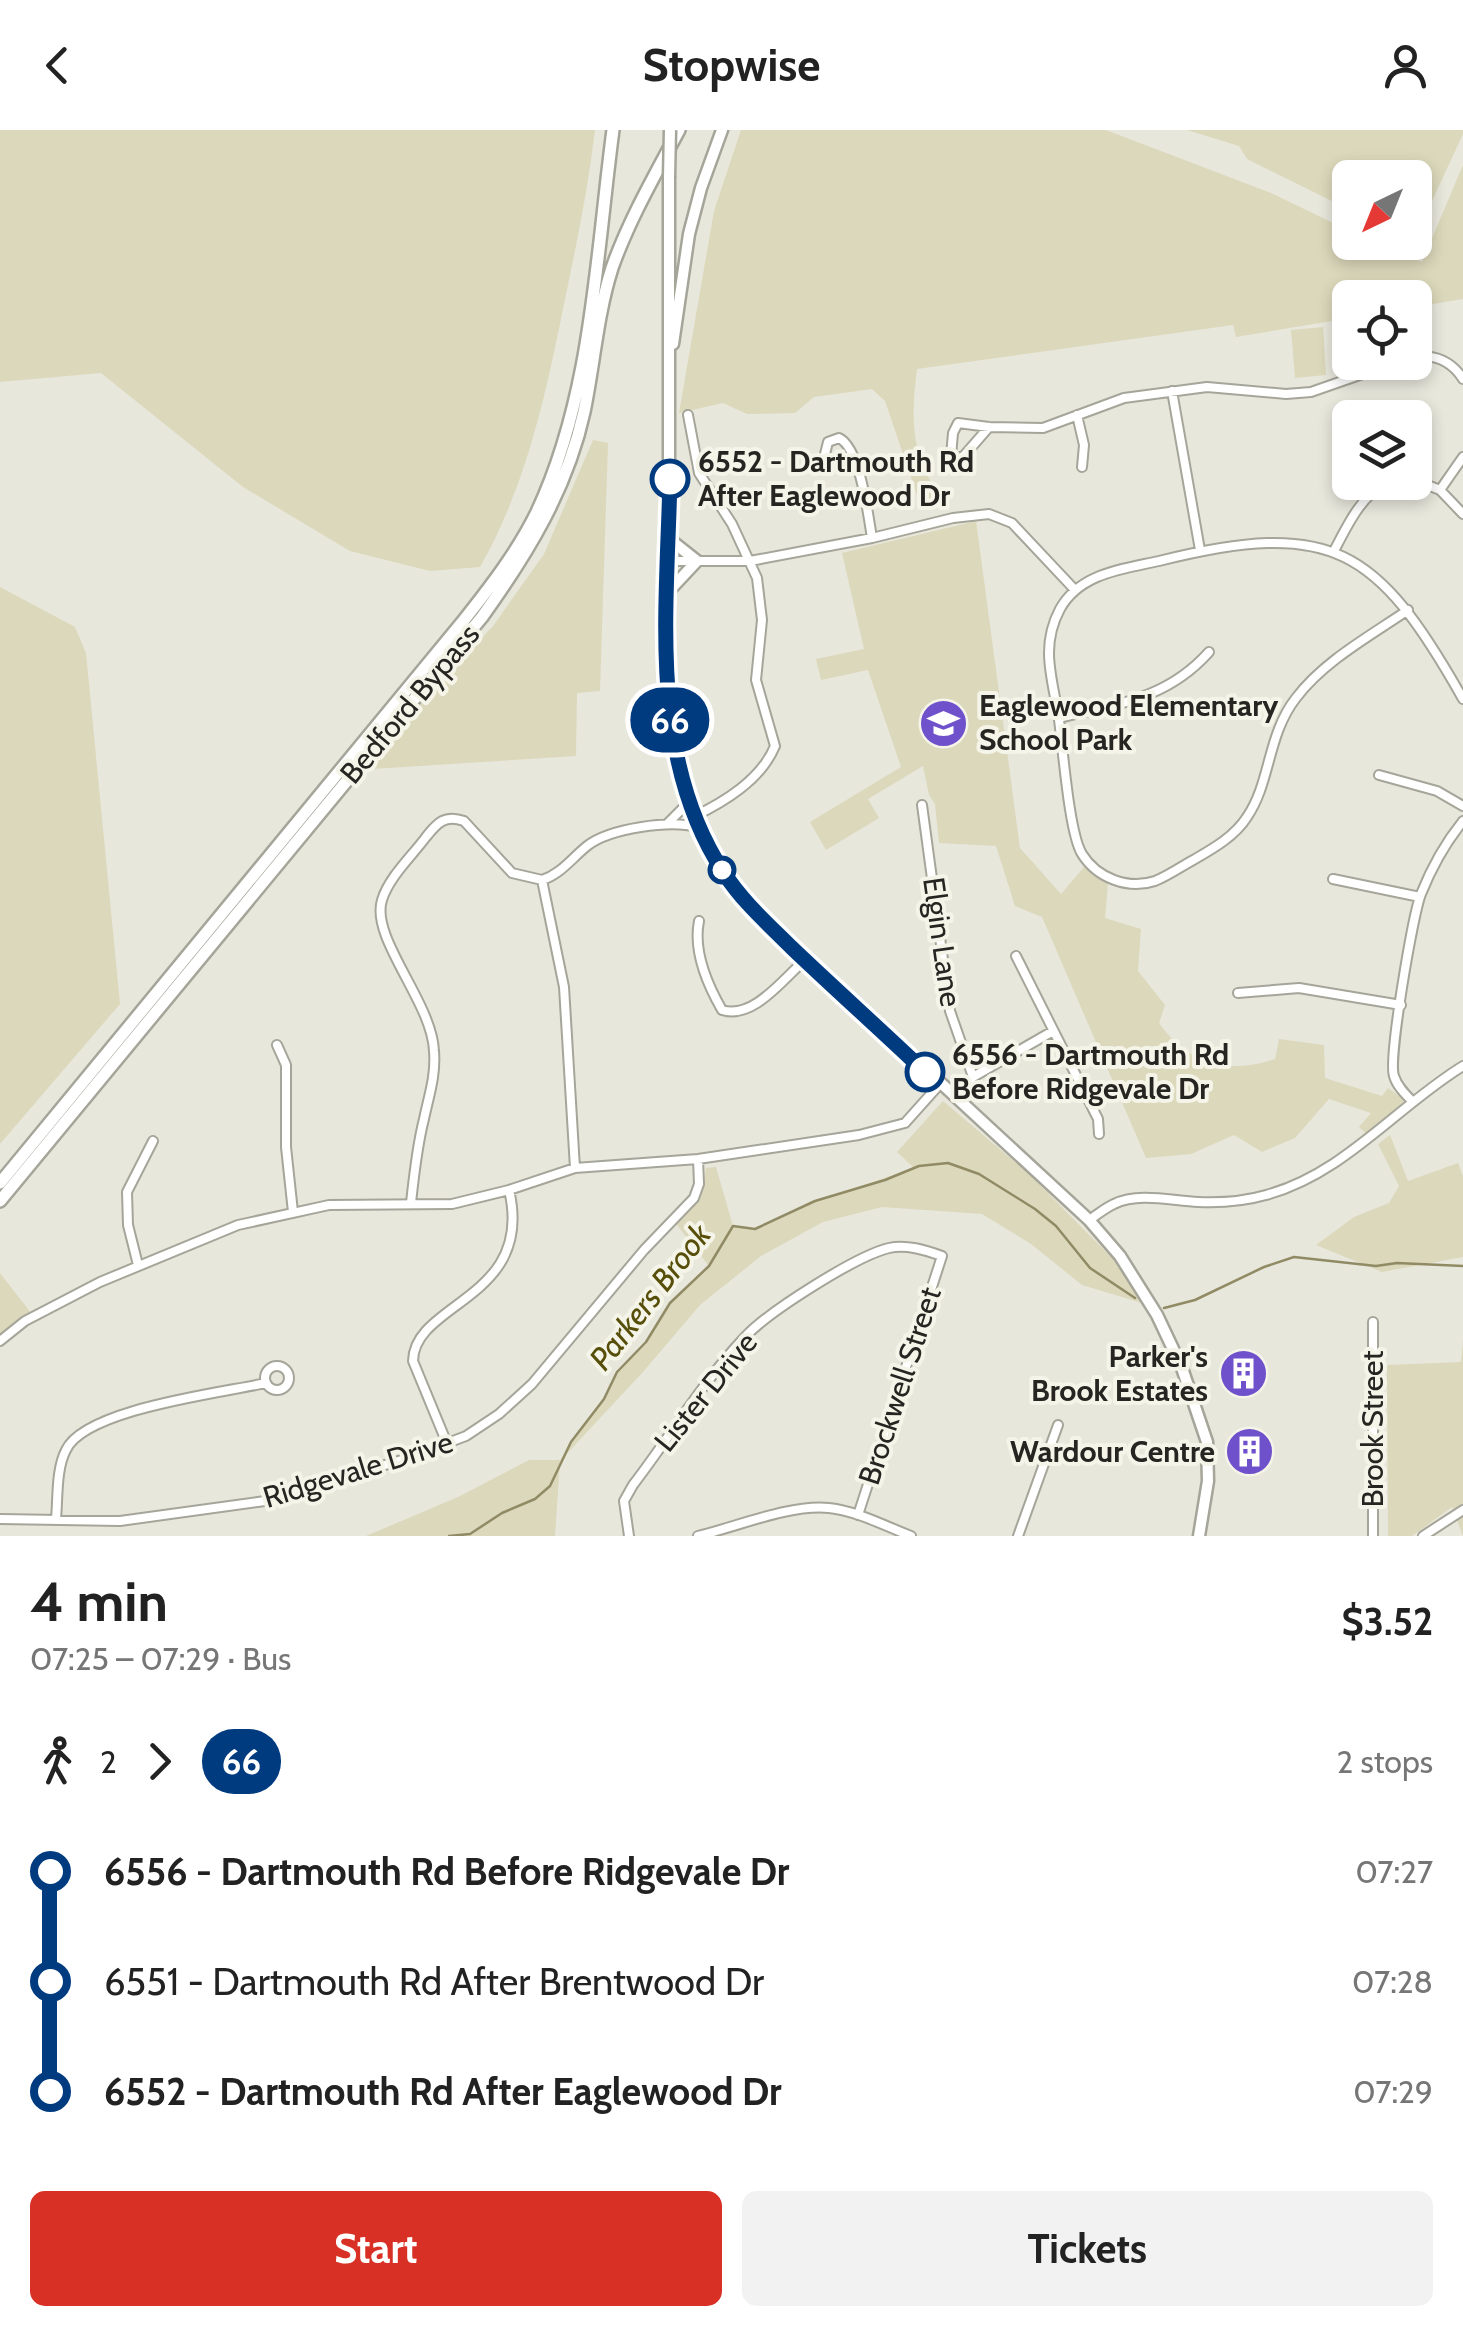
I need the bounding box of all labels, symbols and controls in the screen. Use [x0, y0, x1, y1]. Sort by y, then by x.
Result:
icon: back [30, 38, 85, 93]
text: Stopwise [643, 38, 820, 92]
icon: person [1378, 38, 1433, 93]
north arrow [1332, 160, 1432, 260]
map controls [1332, 160, 1432, 500]
button: locate [1332, 280, 1432, 380]
button: layers [1332, 400, 1432, 500]
place label: 6552 - Dartmouth Rd After Eaglewood Dr [698, 443, 974, 514]
marker: 6552 - Dartmouth Rd After Eaglewood Dr [651, 460, 689, 498]
street label: Bedford Bypass [332, 616, 487, 791]
place label: Eaglewood Elementary School Park [979, 687, 1279, 758]
line badge: 66 [625, 688, 715, 752]
school or university icon: Eaglewood Elementary School Park [918, 697, 970, 749]
text: 66 [650, 699, 690, 742]
unlabelled marker [709, 857, 735, 883]
street label: Elgin Lane [915, 875, 970, 1009]
place label: 6556 - Dartmouth Rd Before Ridgevale Dr [952, 1036, 1229, 1107]
marker: 6556 - Dartmouth Rd Before Ridgevale Dr [906, 1053, 944, 1091]
water label: Parkers Brook [580, 1215, 720, 1378]
street label: Brockwell Street [850, 1282, 949, 1489]
street label: Lister Drive [646, 1325, 765, 1459]
place label: Parker's Brook Estates [1031, 1338, 1208, 1409]
building icon: Parker's Brook Estates [1217, 1348, 1269, 1400]
street label: Brook Street [1354, 1350, 1391, 1508]
street label: Ridgevale Drive [259, 1423, 457, 1516]
building icon: Wardour Centre [1224, 1426, 1276, 1478]
place label: Wardour Centre [1010, 1433, 1215, 1470]
text: 4 min [30, 1568, 168, 1635]
text: $3.52 [1342, 1598, 1433, 1645]
text: 07:25 – 07:29 · Bus [30, 1639, 291, 1678]
icon: walk [30, 1734, 85, 1789]
icon: forward [132, 1734, 187, 1789]
text: 66 [222, 1740, 261, 1783]
text: 2 [100, 1742, 117, 1781]
text: 2 stops [1336, 1742, 1433, 1781]
text: 6556 - Dartmouth Rd Before Ridgevale Dr [104, 1848, 789, 1895]
text: 07:27 [1355, 1852, 1433, 1891]
text: 6551 - Dartmouth Rd After Brentwood Dr [104, 1958, 764, 2005]
text: 07:28 [1352, 1962, 1433, 2001]
text: 6552 - Dartmouth Rd After Eaglewood Dr [104, 2068, 782, 2115]
text: 07:29 [1353, 2072, 1433, 2111]
button: Start [30, 2191, 722, 2306]
button: Tickets [742, 2191, 1433, 2306]

